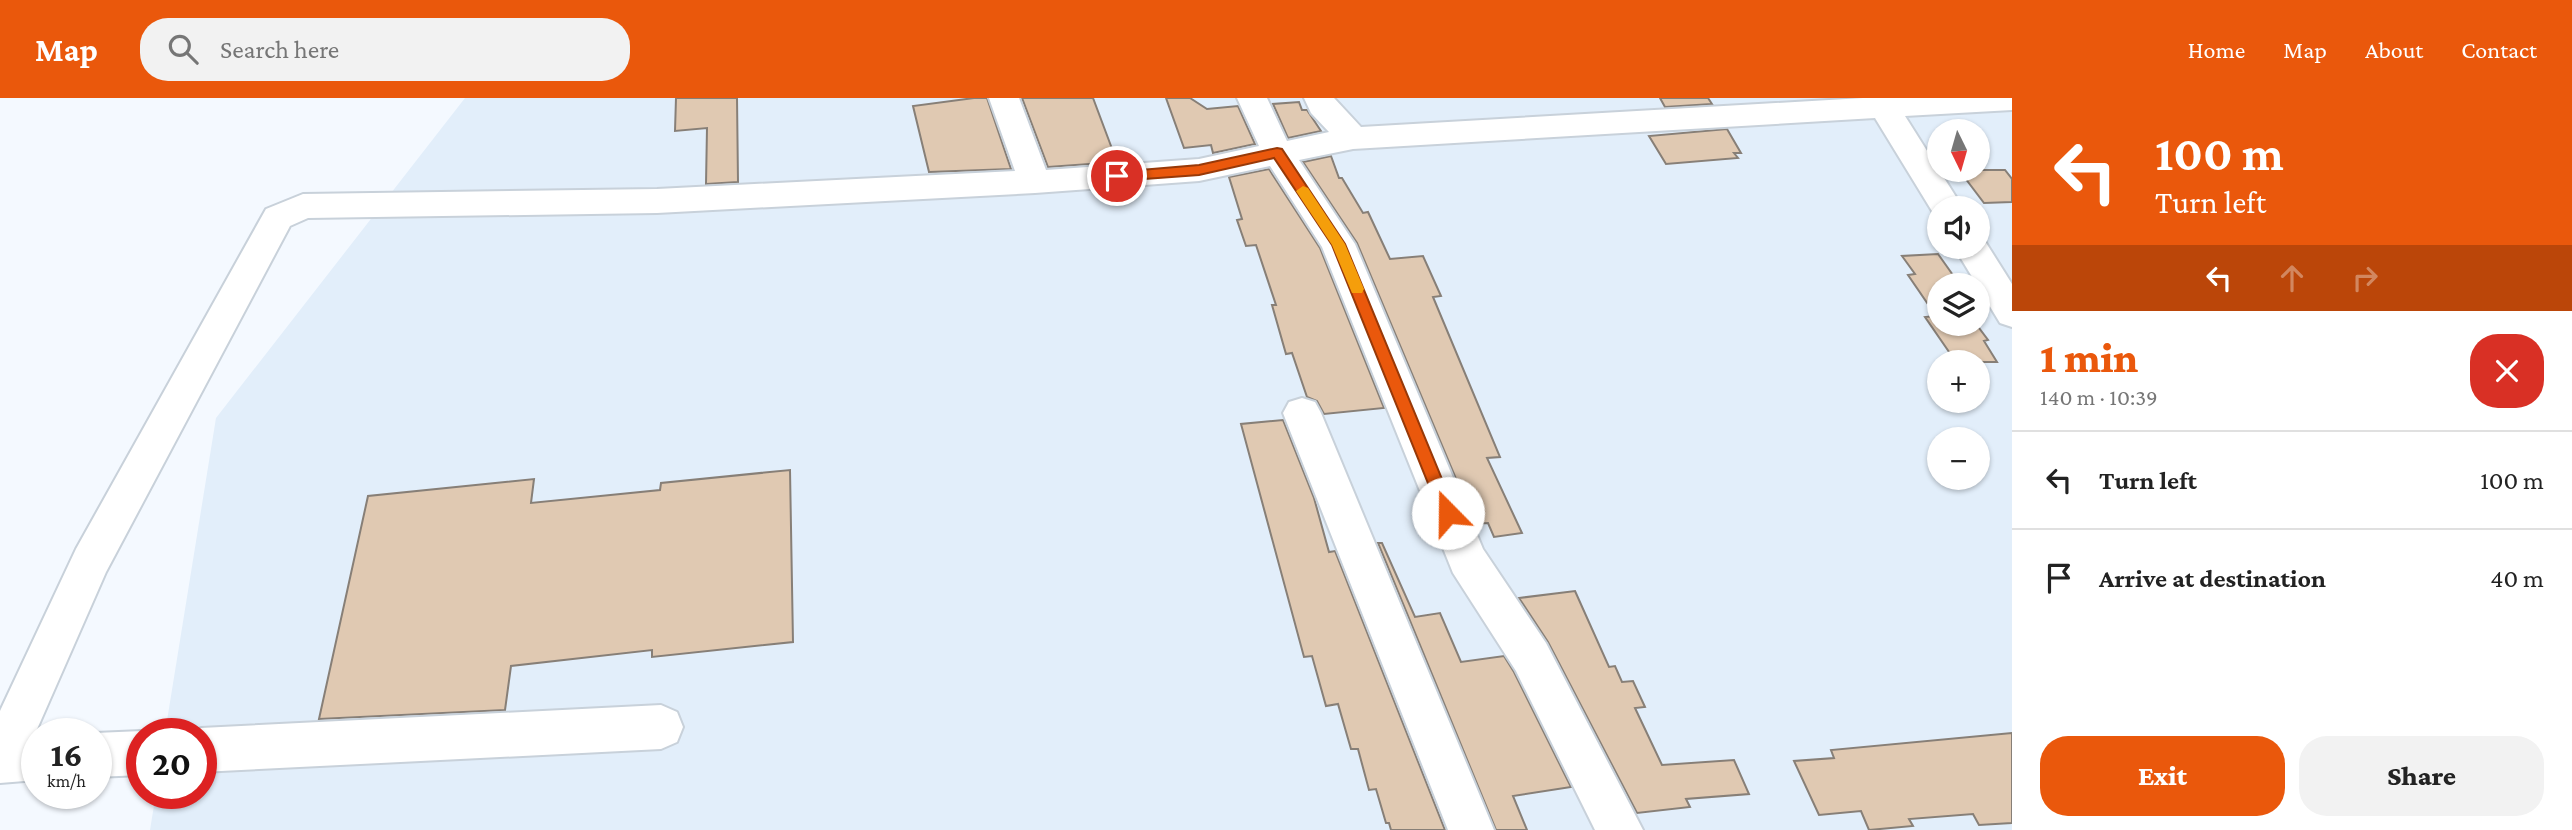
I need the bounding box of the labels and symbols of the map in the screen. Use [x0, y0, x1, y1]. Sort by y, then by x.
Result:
north arrow [1927, 119, 1990, 182]
pin [1087, 146, 1147, 206]
position arrow [1411, 476, 1485, 550]
speed limit sign: 20 [126, 718, 217, 809]

